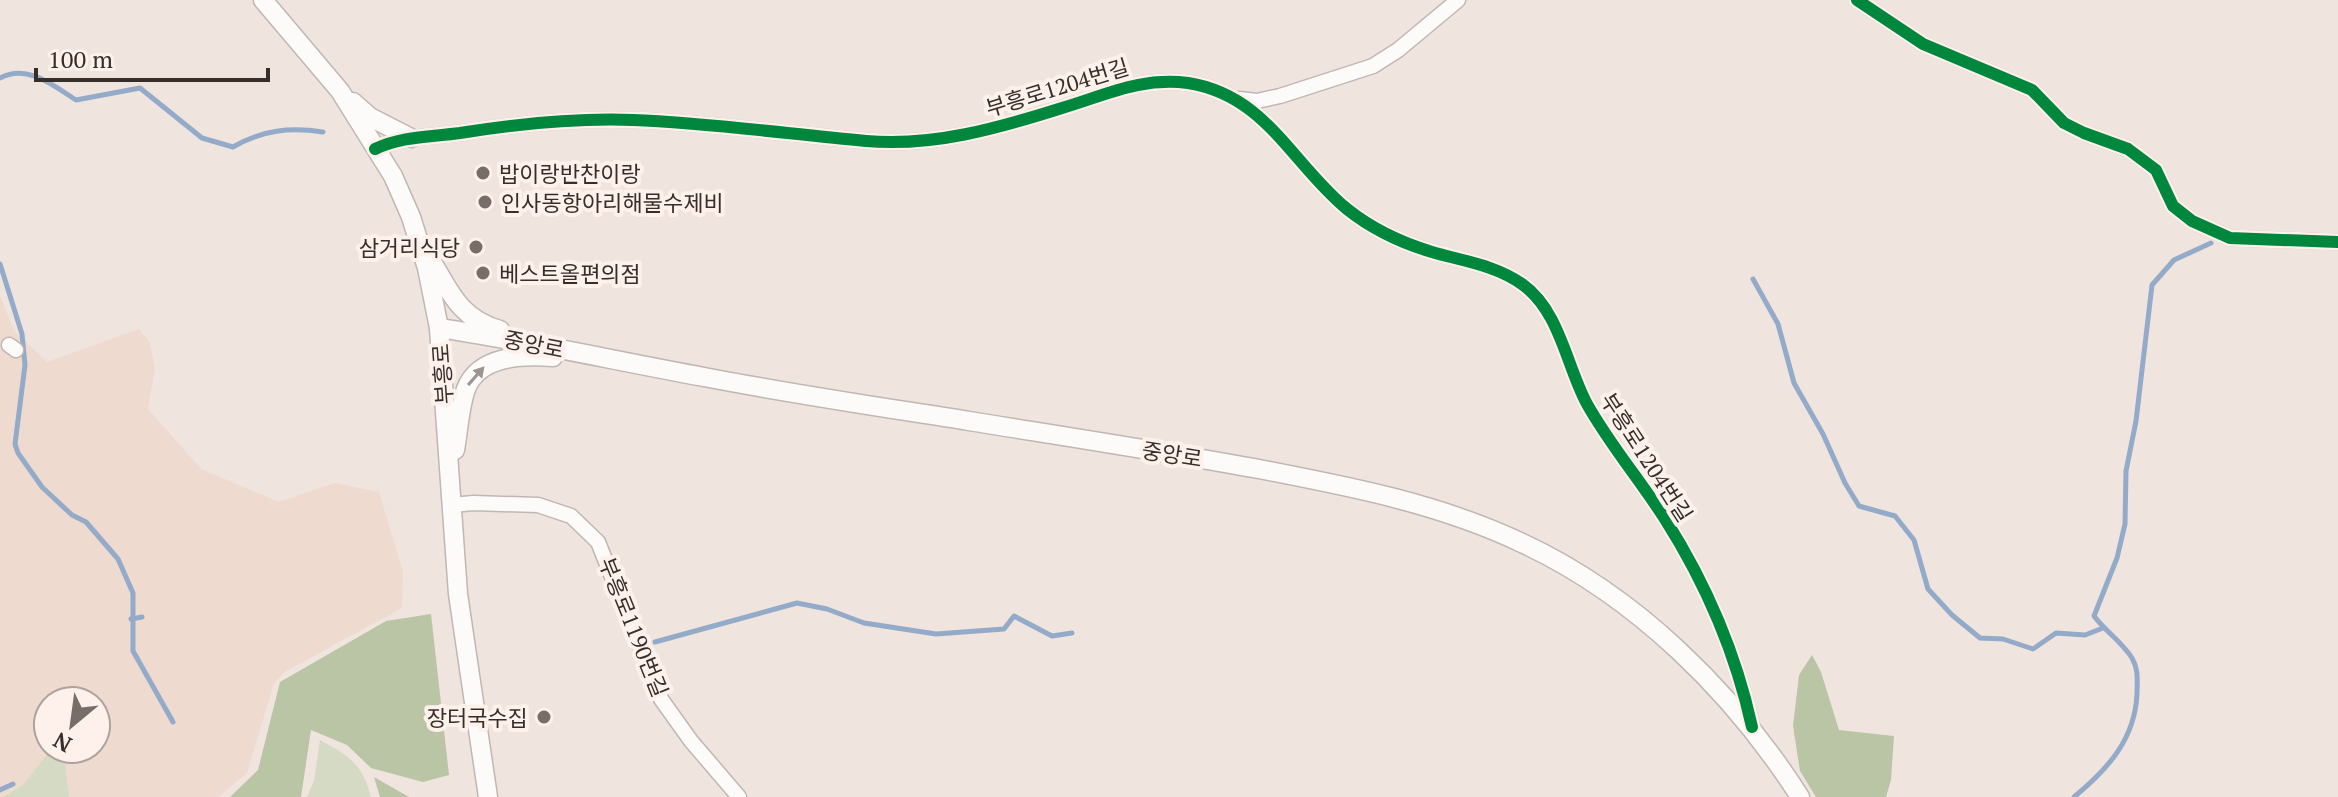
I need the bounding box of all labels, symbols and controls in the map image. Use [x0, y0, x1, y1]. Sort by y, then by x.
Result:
scale bar [36, 32, 268, 82]
text: 100 m [48, 43, 113, 75]
street label: 부흥로1204번길 [982, 51, 1132, 123]
place label: 밥이랑반찬이랑 [499, 159, 641, 188]
marker: 밥이랑반찬이랑 [474, 164, 492, 182]
place label: 인사동항아리해물수제비 [501, 188, 724, 217]
marker: 인사동항아리해물수제비 [476, 193, 494, 211]
place label: 삼거리식당 [359, 233, 460, 262]
marker: 삼거리식당 [467, 238, 485, 256]
place label: 베스트올편의점 [499, 259, 641, 288]
marker: 베스트올편의점 [474, 264, 492, 282]
street label: 중앙로 [501, 324, 567, 364]
street label: 부흥로 [425, 343, 459, 405]
one-way arrow [467, 367, 484, 387]
street label: 부흥로1204번길 [1595, 387, 1699, 527]
street label: 중앙로 [1140, 435, 1204, 473]
street label: 부흥로1190번길 [593, 553, 675, 701]
north arrow [32, 685, 112, 765]
place label: 장터국수집 [427, 703, 528, 732]
marker: 장터국수집 [535, 708, 553, 726]
text: N [47, 726, 76, 760]

